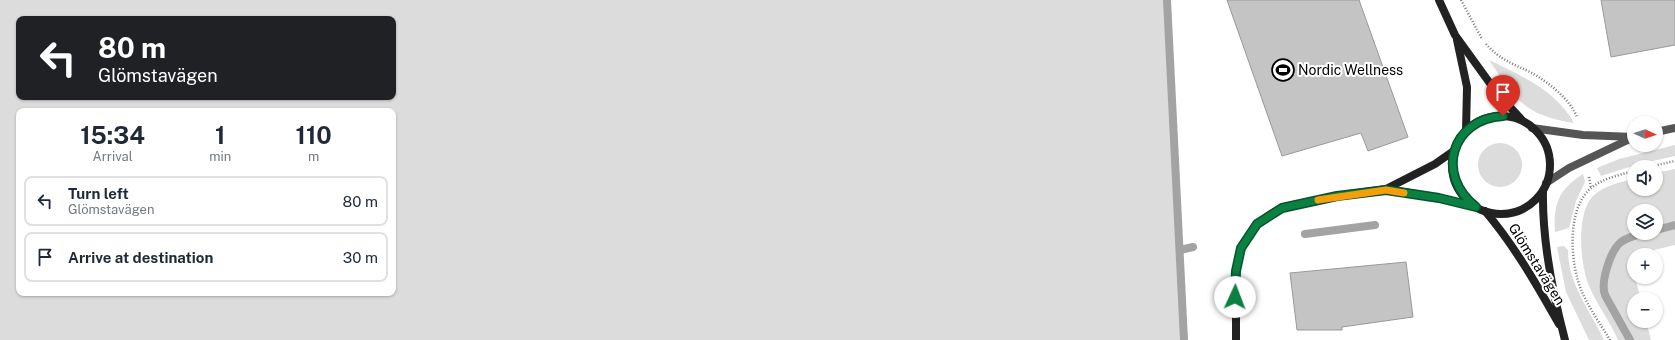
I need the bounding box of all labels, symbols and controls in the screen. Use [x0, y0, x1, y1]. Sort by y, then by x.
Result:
text: 80 m [98, 31, 166, 64]
icon: left [32, 32, 84, 84]
sports icon: Nordic Wellness [1270, 57, 1296, 83]
place label: Nordic Wellness [1298, 62, 1403, 78]
text: Glömstavägen [98, 65, 218, 86]
pin [1486, 75, 1520, 116]
icon: arrive [1492, 81, 1514, 103]
north arrow [1627, 116, 1663, 152]
map controls [1627, 116, 1663, 328]
text: 15:34 [80, 121, 145, 149]
text: 1 [215, 121, 225, 149]
text: 110 [296, 121, 332, 149]
text: Arrival [93, 149, 133, 164]
text: min [209, 149, 231, 164]
text: m [308, 149, 319, 164]
button: sound [1627, 160, 1663, 196]
text: Turn left [68, 185, 129, 202]
icon: left [34, 190, 56, 212]
text: 80 m [343, 193, 378, 210]
text: Glömstavägen [68, 202, 154, 217]
button: layers [1627, 204, 1663, 240]
street label: Glömstavägen [1506, 220, 1568, 308]
icon: arrive [34, 246, 56, 268]
button: + [1627, 248, 1663, 284]
text: Arrive at destination [68, 249, 213, 266]
text: 30 m [343, 249, 378, 266]
position arrow [1214, 276, 1256, 318]
button: − [1627, 292, 1663, 328]

